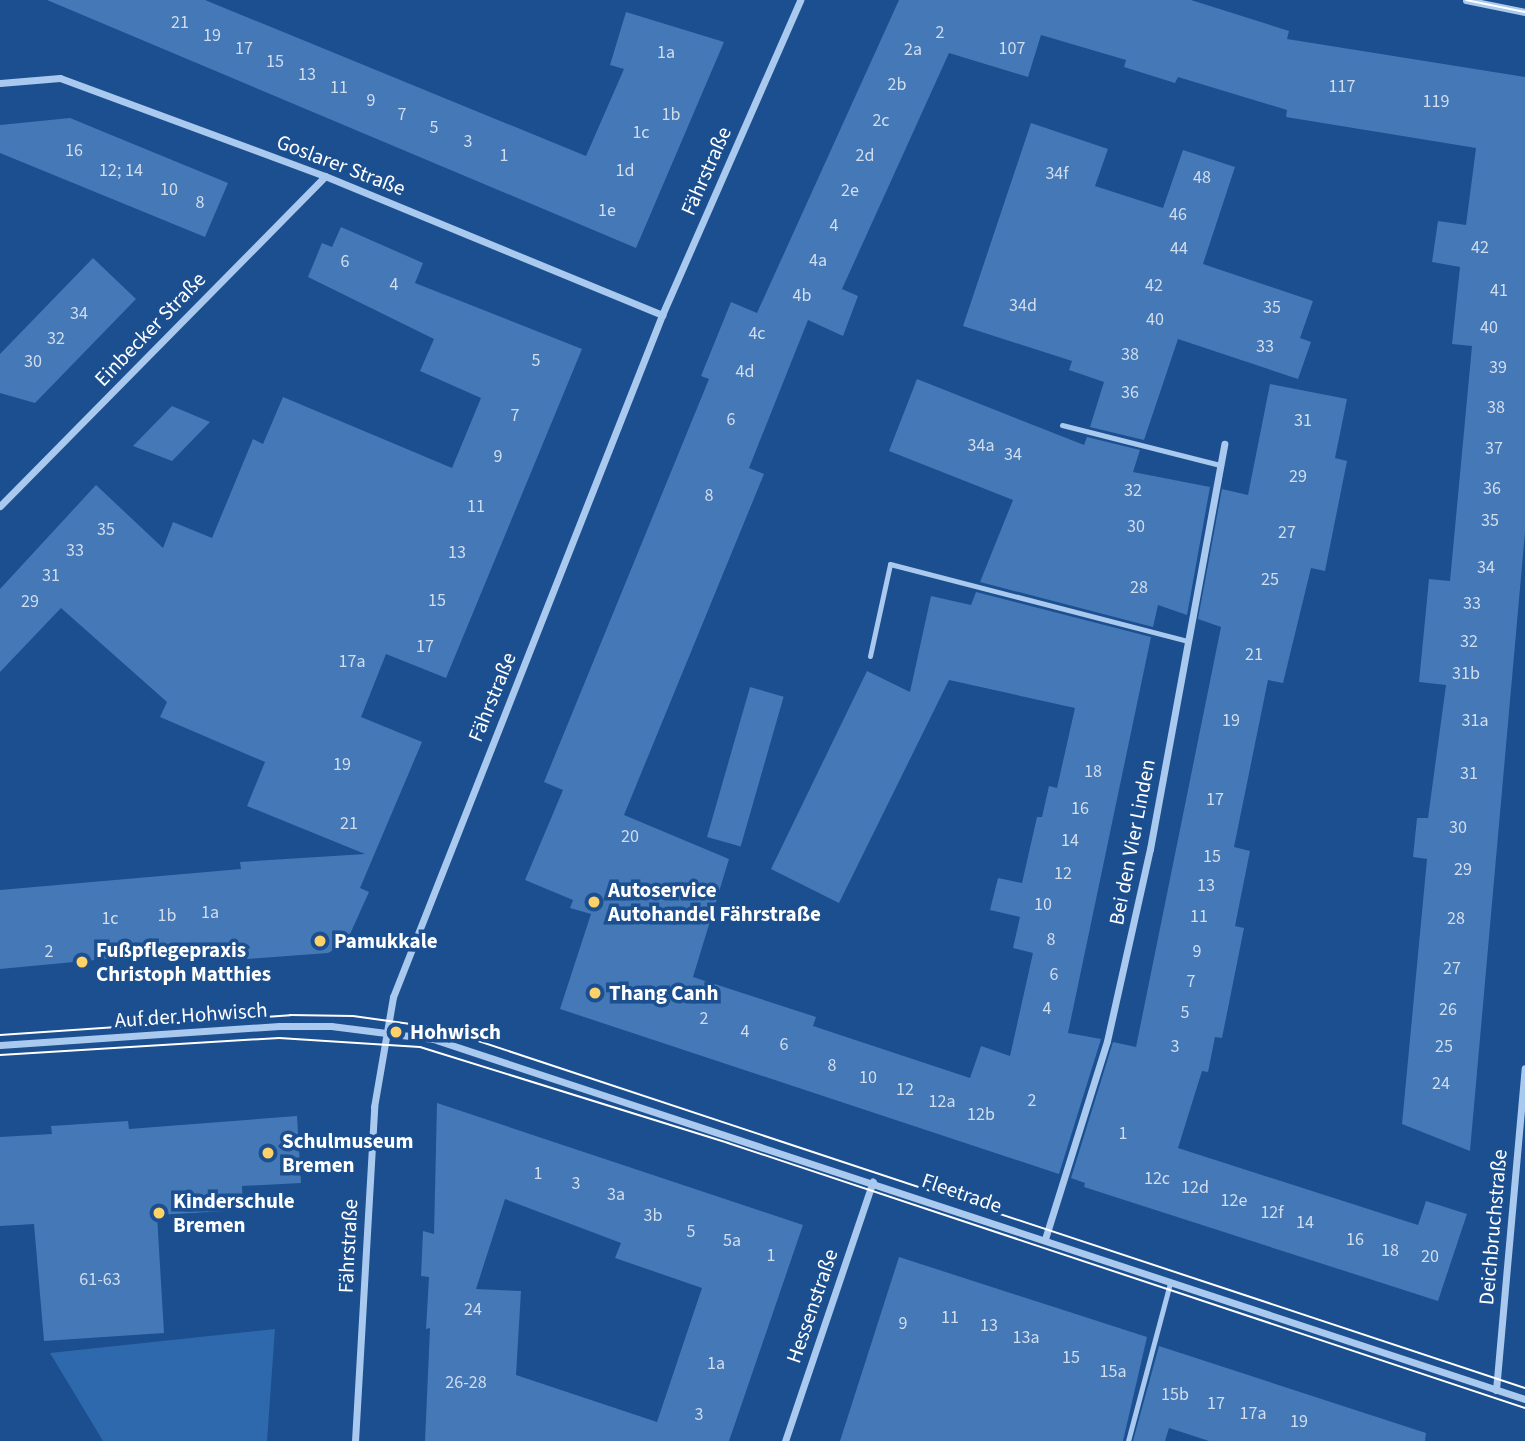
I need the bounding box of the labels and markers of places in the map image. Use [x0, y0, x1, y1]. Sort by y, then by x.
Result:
place label: Autoservice Autohandel Fährstraße [608, 877, 821, 927]
marker: Autoservice Autohandel Fährstraße [586, 894, 602, 910]
place label: Pamukkale [334, 928, 438, 954]
marker: Pamukkale [312, 933, 328, 949]
place label: Fußpflegepraxis Christoph Matthies [96, 937, 271, 987]
marker: Fußpflegepraxis Christoph Matthies [74, 954, 90, 970]
place label: Thang Canh [609, 980, 718, 1006]
marker: Thang Canh [587, 985, 603, 1001]
place label: Hohwisch [410, 1019, 501, 1045]
marker: Hohwisch [388, 1024, 404, 1040]
place label: Schulmuseum Bremen [282, 1128, 413, 1178]
marker: Schulmuseum Bremen [260, 1145, 276, 1161]
place label: Kinderschule Bremen [173, 1188, 295, 1238]
marker: Kinderschule Bremen [151, 1205, 167, 1221]

